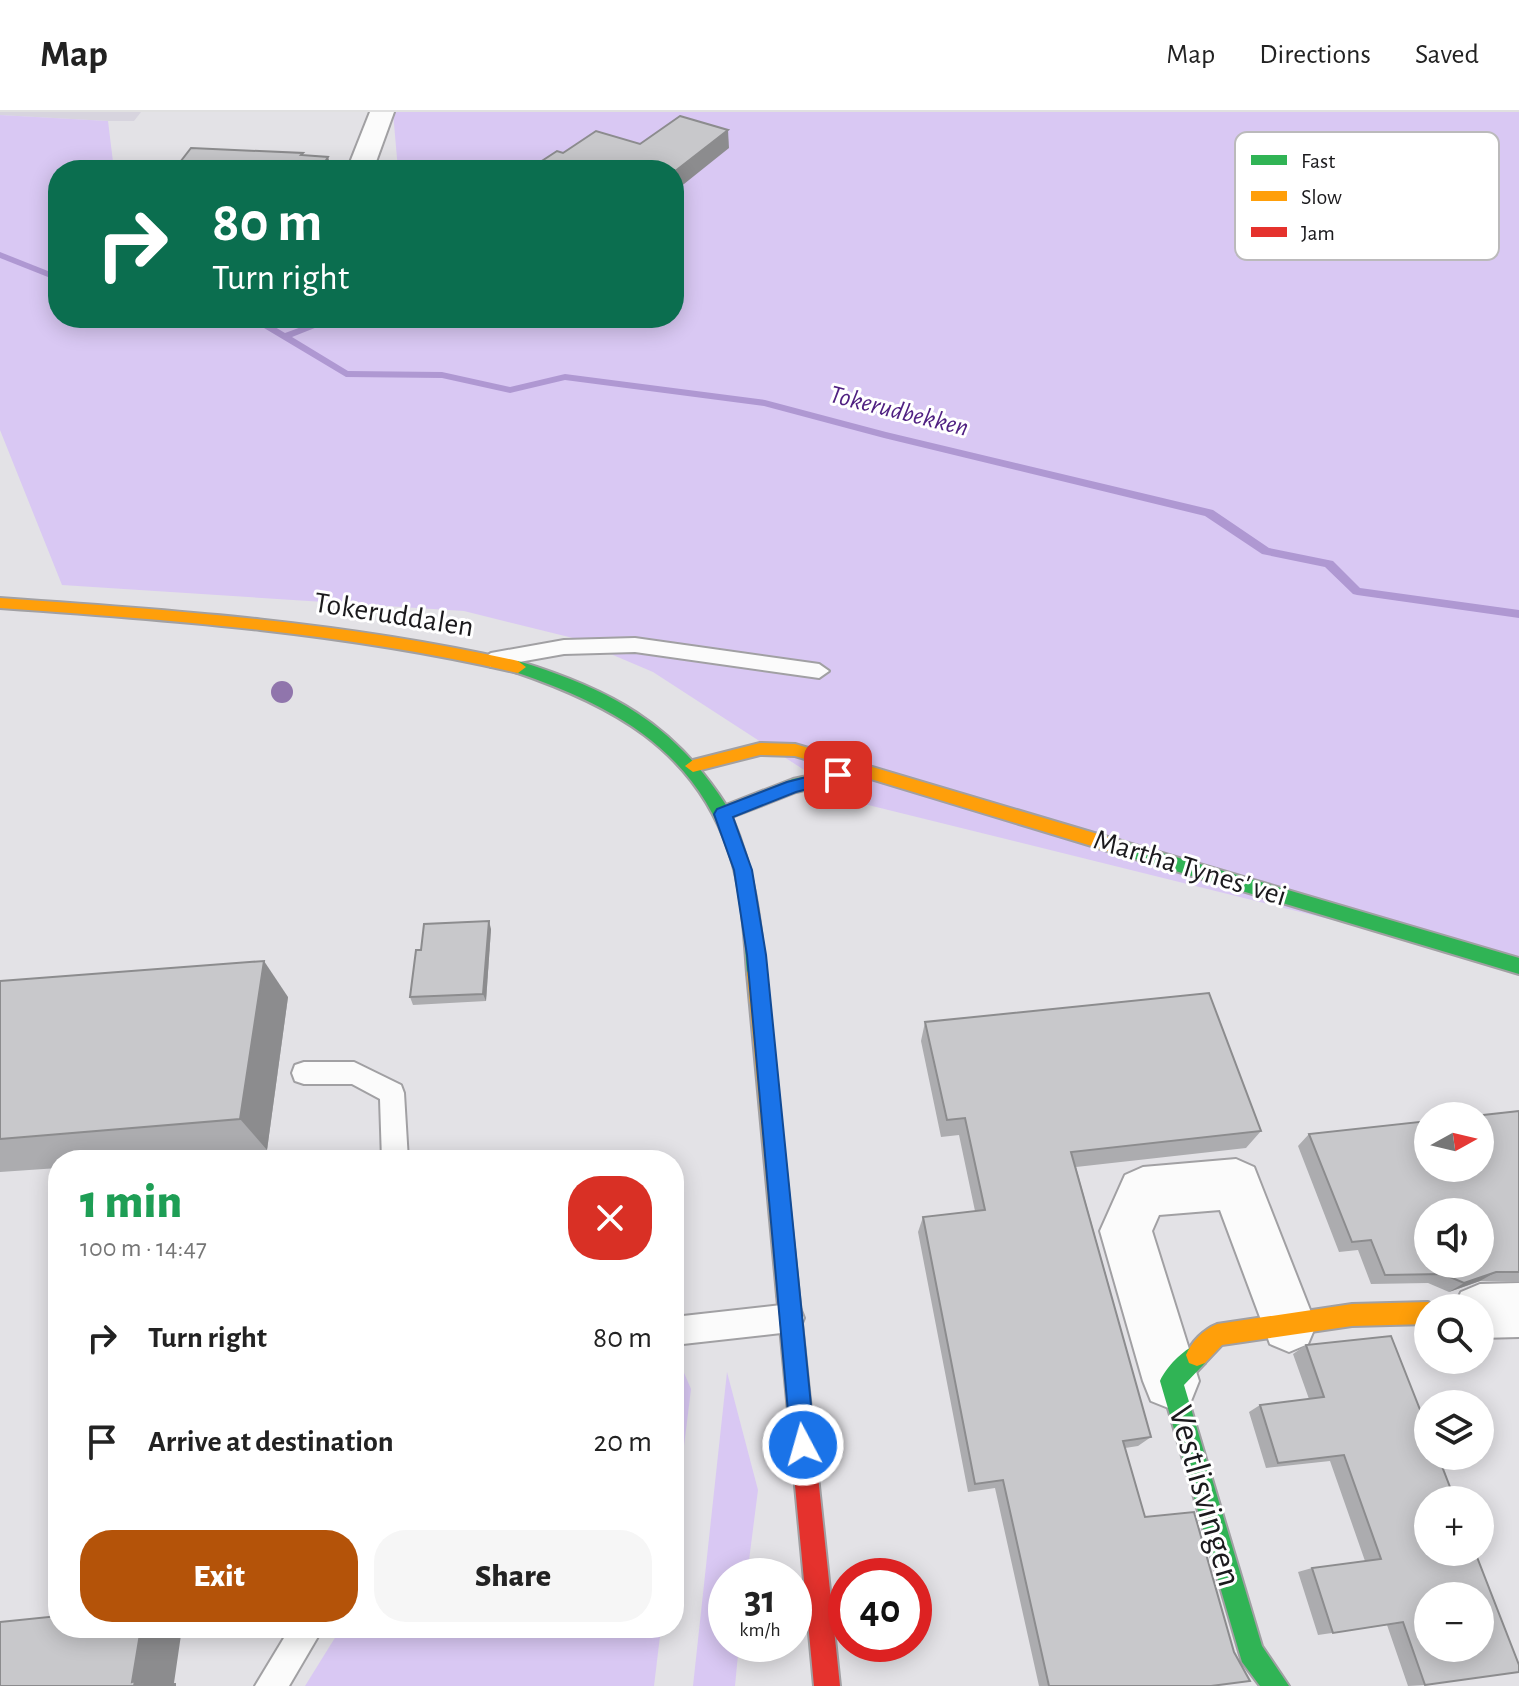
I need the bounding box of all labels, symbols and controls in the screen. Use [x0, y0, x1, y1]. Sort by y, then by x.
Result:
text: Map [40, 36, 108, 74]
text: Map [1166, 41, 1215, 69]
text: Directions [1259, 41, 1371, 69]
text: Saved [1415, 41, 1479, 69]
legend [1235, 132, 1499, 260]
text: Fast [1301, 150, 1335, 172]
text: Slow [1301, 186, 1342, 208]
icon: right [80, 192, 184, 296]
text: 80 m [212, 195, 322, 251]
text: Jam [1301, 222, 1335, 244]
text: Turn right [212, 260, 349, 296]
water label: Tokerudbekken [827, 381, 971, 441]
street label: Tokeruddalen [312, 588, 476, 642]
pin [804, 741, 872, 809]
icon: arrive [816, 753, 860, 797]
street label: Martha Tynes' vei [1090, 824, 1290, 912]
north arrow [1414, 1102, 1494, 1182]
map controls [1414, 1102, 1494, 1662]
button: close [568, 1176, 652, 1260]
text: 1 min [80, 1179, 182, 1227]
button: sound [1414, 1198, 1494, 1278]
text: 100 m · 14:47 [80, 1235, 207, 1261]
button: search [1414, 1294, 1494, 1374]
icon: right [80, 1316, 124, 1360]
text: Turn right [148, 1323, 267, 1353]
text: 80 m [593, 1323, 652, 1353]
button: layers [1414, 1390, 1494, 1470]
street label: Vestlisvingen [1162, 1402, 1248, 1590]
position arrow [761, 1403, 845, 1487]
icon: arrive [80, 1420, 124, 1464]
text: Arrive at destination [148, 1427, 394, 1457]
text: 20 m [594, 1427, 652, 1457]
button: + [1414, 1486, 1494, 1566]
button: Exit [80, 1530, 358, 1622]
button: Share [374, 1530, 652, 1622]
speed limit sign: 40 [828, 1558, 932, 1662]
text: 31 [744, 1580, 776, 1620]
button: − [1414, 1582, 1494, 1662]
text: km/h [739, 1620, 781, 1640]

